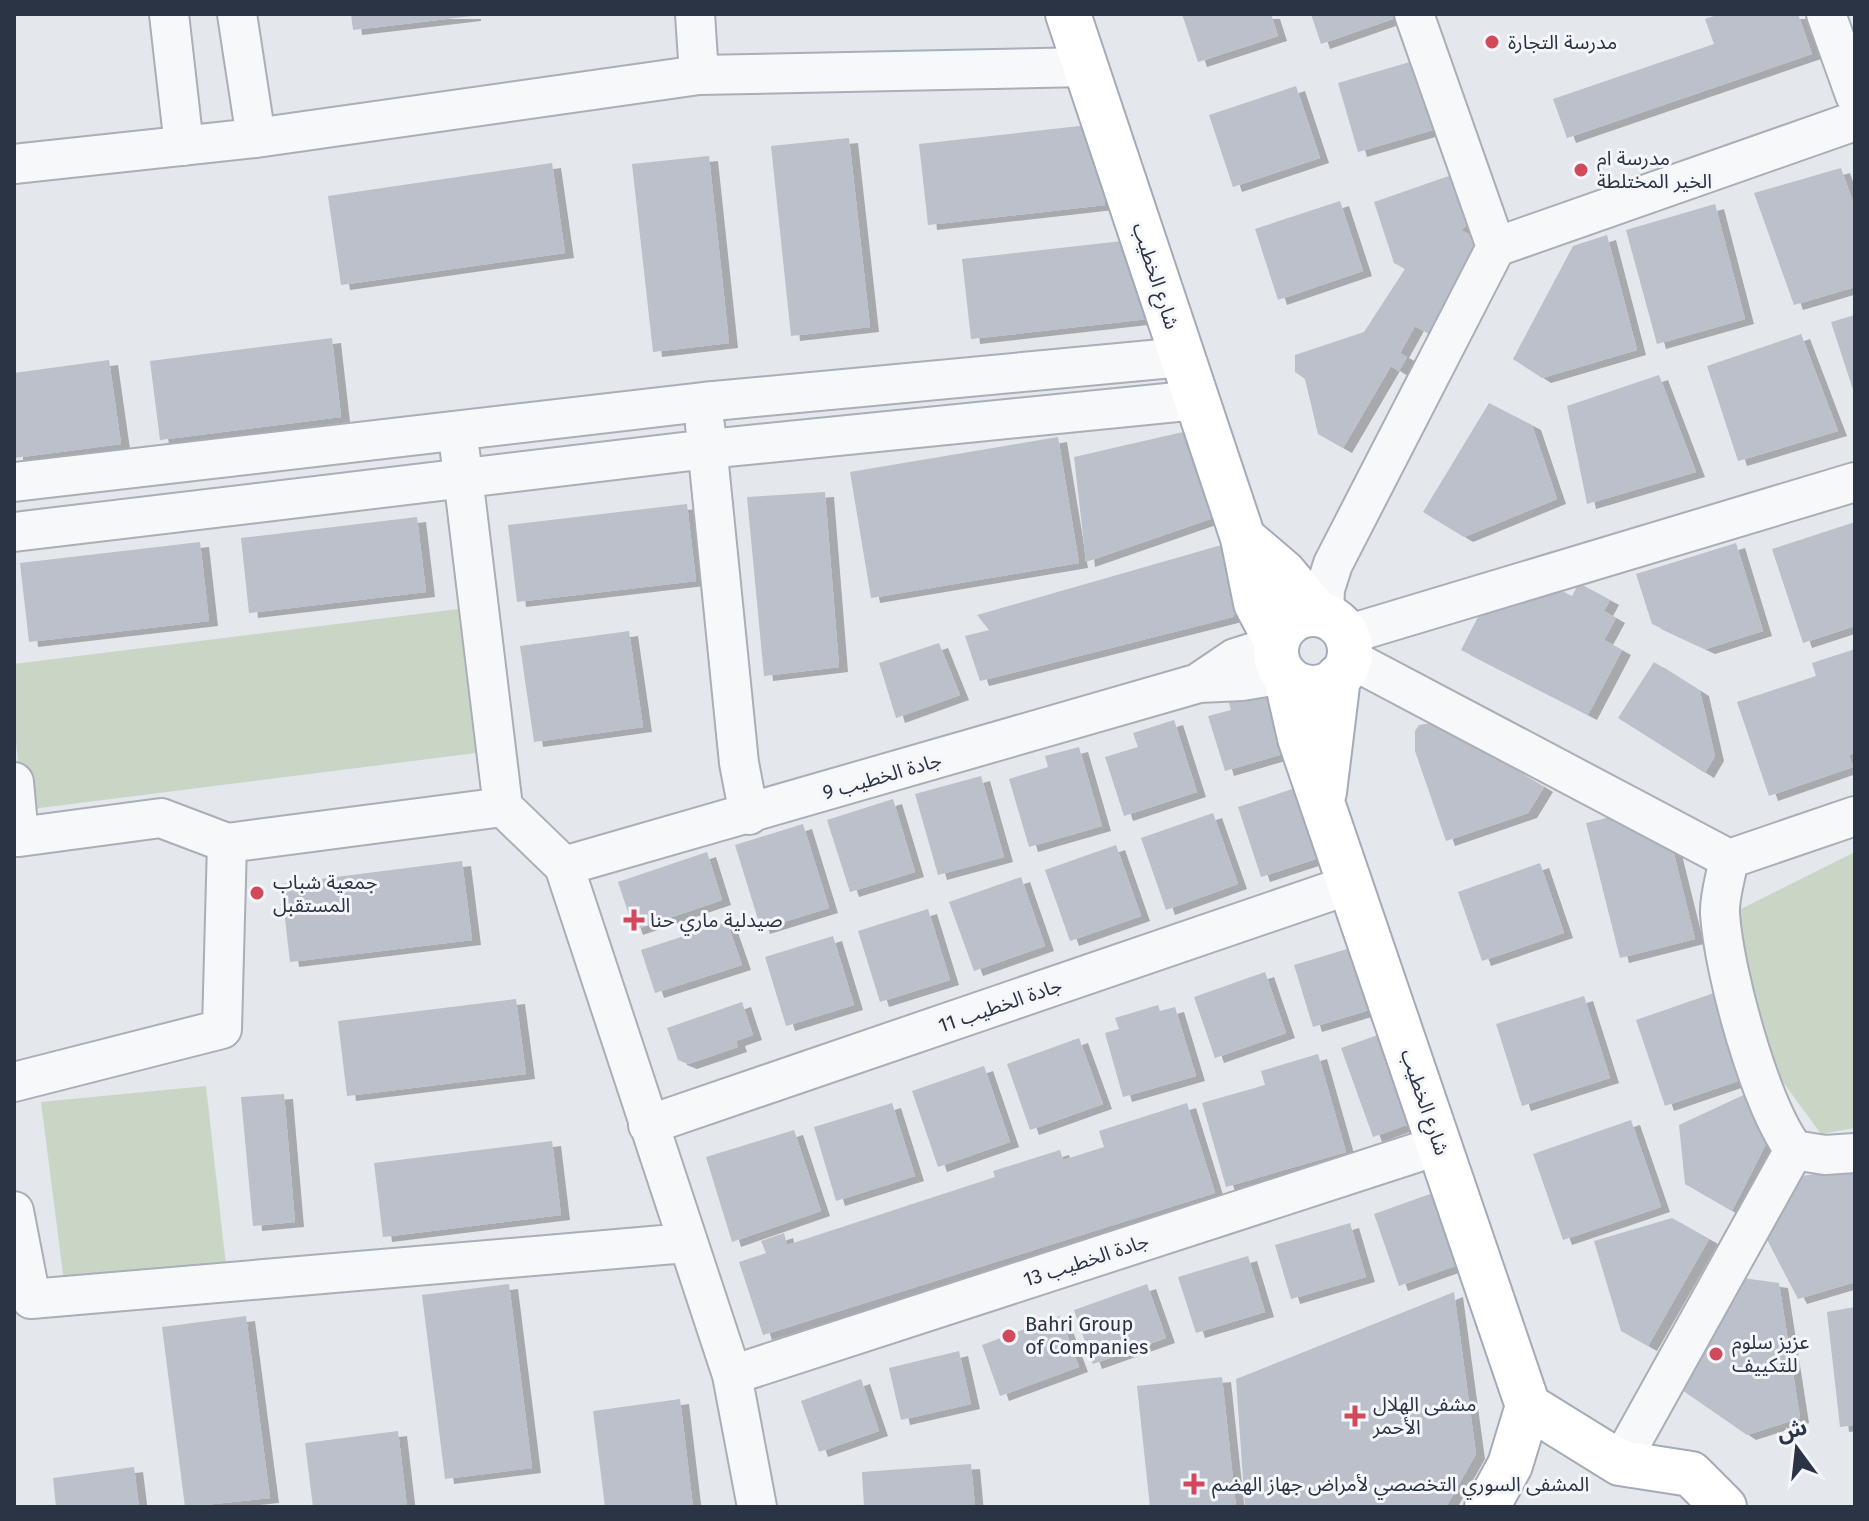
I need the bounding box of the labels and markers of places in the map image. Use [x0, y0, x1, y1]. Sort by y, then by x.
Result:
place label: مدرسة التجارة [1508, 30, 1617, 54]
marker: مدرسة التجارة [1483, 33, 1501, 51]
place label: مدرسة ام الخير المختلطة [1597, 146, 1712, 193]
marker: مدرسة ام الخير المختلطة [1572, 161, 1590, 179]
place label: جمعية شباب المستقبل [273, 870, 377, 917]
marker: جمعية شباب المستقبل [248, 884, 266, 902]
place label: صيدلية ماري حنا [650, 908, 782, 936]
marker: صيدلية ماري حنا [625, 911, 643, 929]
place label: Bahri Group of Companies [1025, 1312, 1148, 1359]
marker: Bahri Group of Companies [1000, 1327, 1018, 1345]
place label: عزيز سلوم للتكييف [1732, 1330, 1809, 1377]
marker: عزيز سلوم للتكييف [1707, 1345, 1725, 1363]
place label: مشفى الهلال الأحمر [1372, 1392, 1476, 1439]
marker: مشفى الهلال الأحمر [1344, 1405, 1366, 1427]
place label: المشفى السوري التخصصي لأمراض جهاز الهضم [1212, 1472, 1589, 1500]
marker: المشفى السوري التخصصي لأمراض جهاز الهضم [1183, 1473, 1205, 1495]

